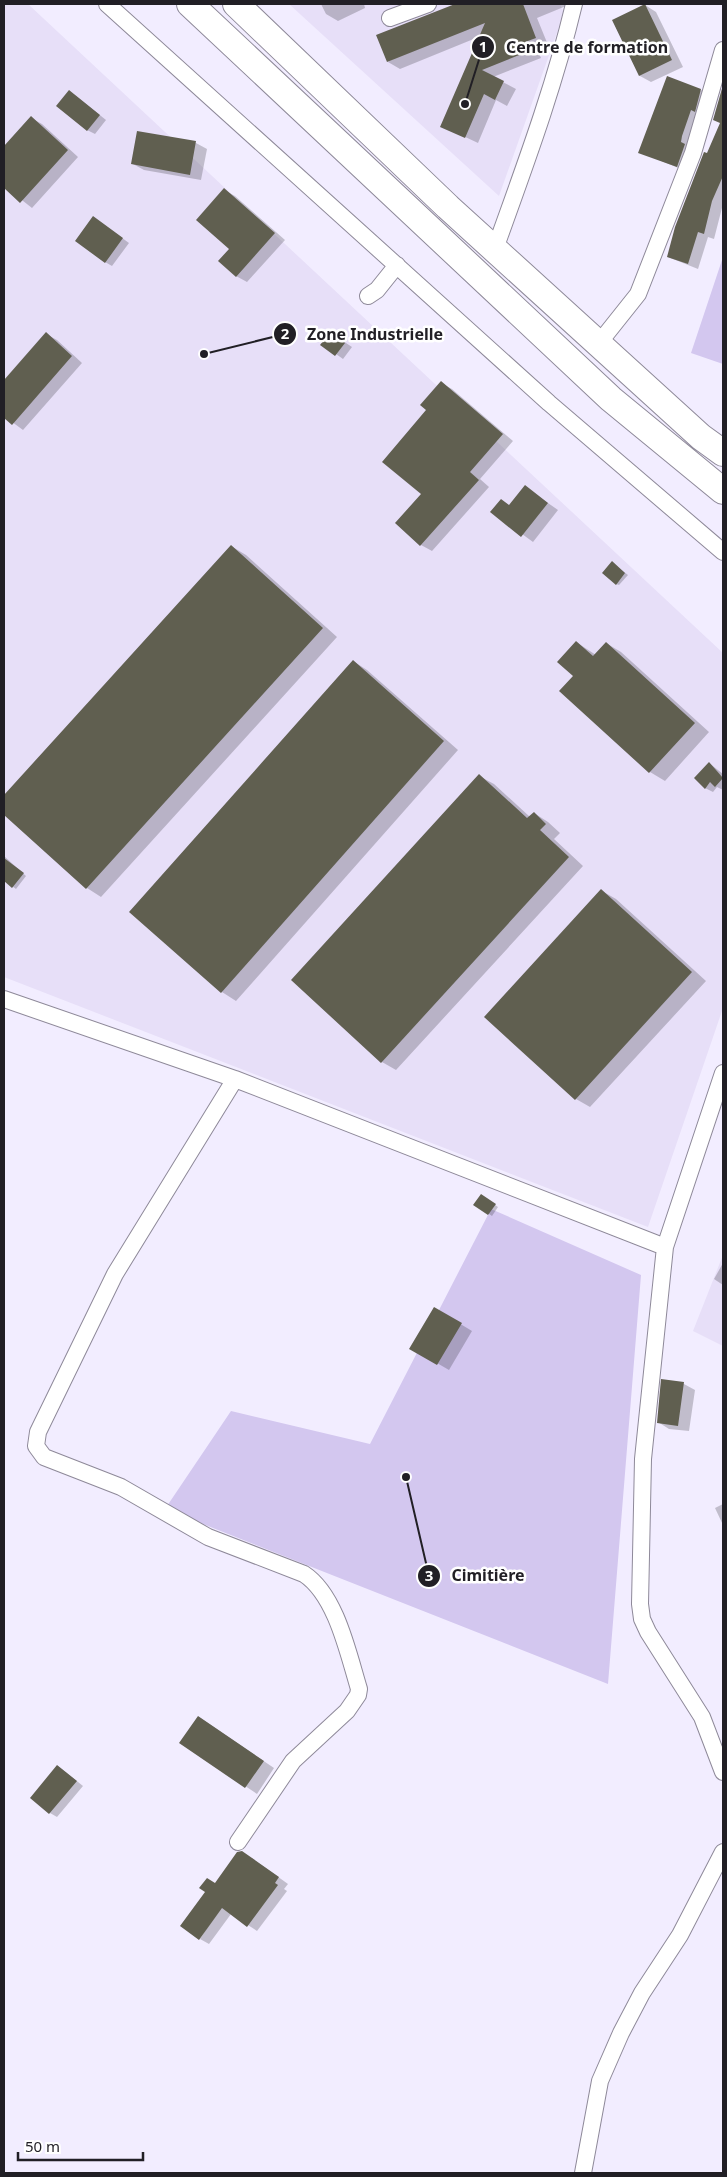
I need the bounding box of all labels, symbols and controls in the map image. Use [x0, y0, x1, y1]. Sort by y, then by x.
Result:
callout: Centre de formation [471, 32, 678, 63]
text: 1 [479, 36, 487, 56]
text: Centre de formation [506, 36, 668, 58]
callout: Zone Industrielle [272, 319, 453, 350]
text: 2 [281, 323, 290, 343]
text: Zone Industrielle [307, 323, 443, 345]
callout: Cimitière [417, 1560, 535, 1591]
text: Cimitière [451, 1564, 525, 1586]
text: 3 [425, 1565, 433, 1585]
scale bar [18, 2130, 142, 2162]
text: 50 m [25, 2136, 60, 2156]

